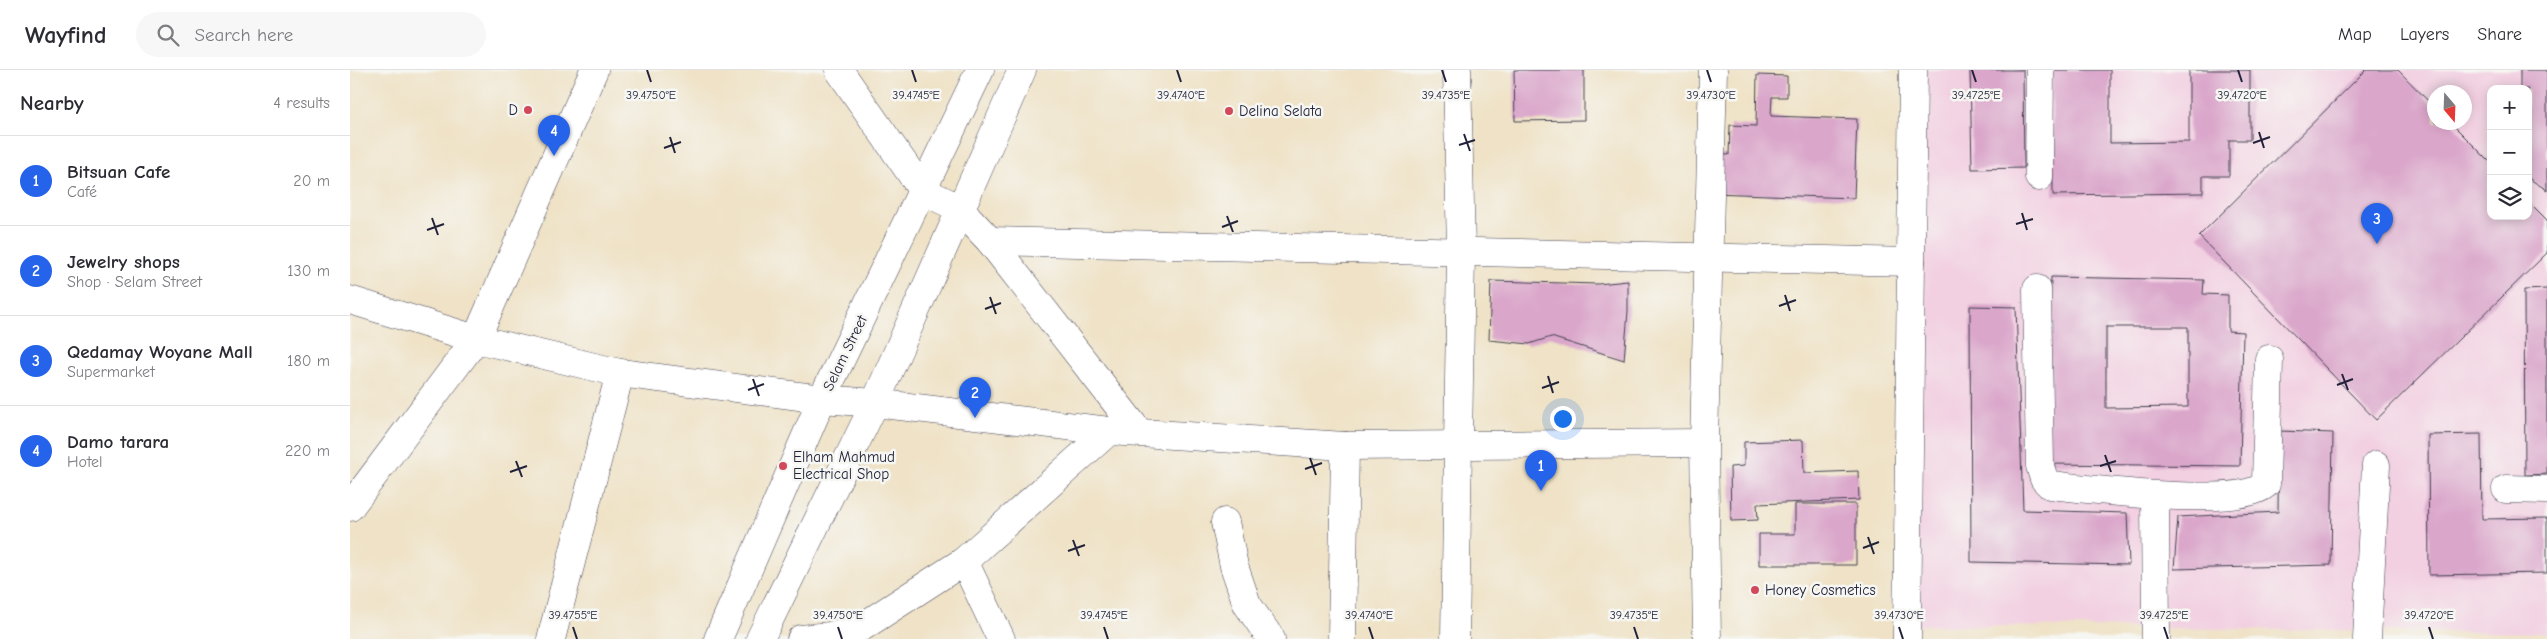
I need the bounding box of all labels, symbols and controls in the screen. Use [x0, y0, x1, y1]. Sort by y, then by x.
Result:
search box [136, 12, 486, 57]
text: Wayfind [25, 21, 106, 49]
icon: search [154, 21, 182, 49]
text: Search here [194, 24, 293, 46]
text: Map [2338, 24, 2372, 45]
text: Layers [2400, 24, 2449, 45]
text: Share [2477, 24, 2522, 45]
north arrow [2427, 85, 2472, 130]
map controls [2487, 85, 2532, 220]
button: + [2487, 85, 2532, 130]
text: 39.4750°E [626, 88, 676, 102]
text: 39.4745°E [892, 88, 940, 102]
text: 39.4740°E [1157, 88, 1205, 102]
text: 39.4735°E [1422, 88, 1470, 102]
text: 39.4730°E [1686, 88, 1736, 102]
text: 39.4725°E [1952, 88, 2000, 102]
text: 39.4720°E [2217, 88, 2267, 102]
text: Nearby [20, 91, 84, 115]
text: 4 results [273, 94, 330, 112]
place label: D [509, 101, 518, 119]
place label: Delina Selata [1239, 102, 1322, 120]
marker: D [522, 104, 534, 116]
marker: Delina Selata [1223, 105, 1235, 117]
pin: 4 [538, 115, 570, 156]
button: − [2487, 130, 2532, 175]
text: Bitsuan Cafe [67, 161, 170, 183]
text: 1 [33, 172, 39, 190]
text: 20 m [293, 172, 330, 190]
button: layers [2487, 175, 2532, 220]
text: Café [67, 183, 97, 201]
pin: 3 [2361, 203, 2393, 244]
text: Jewelry shops [67, 251, 180, 273]
text: 2 [32, 262, 40, 280]
text: 130 m [287, 262, 330, 280]
text: Shop · Selam Street [67, 273, 202, 291]
street label: Selam Street [819, 312, 871, 394]
text: Qedamay Woyane Mall [67, 341, 253, 363]
text: 3 [32, 352, 40, 370]
text: 180 m [287, 352, 330, 370]
text: Supermarket [67, 363, 155, 381]
pin: 2 [959, 377, 991, 418]
your location [1550, 406, 1576, 432]
text: Damo tarara [67, 431, 169, 453]
text: 4 [32, 442, 40, 460]
text: 220 m [285, 442, 330, 460]
place label: Elham Mahmud Electrical Shop [793, 448, 895, 483]
pin: 1 [1525, 450, 1557, 491]
text: Hotel [67, 453, 103, 471]
marker: Elham Mahmud Electrical Shop [777, 460, 789, 472]
place label: Honey Cosmetics [1765, 581, 1876, 599]
marker: Honey Cosmetics [1749, 584, 1761, 596]
text: 39.4755°E [549, 608, 597, 622]
text: 39.4750°E [813, 608, 863, 622]
text: 39.4745°E [1080, 608, 1128, 622]
text: 39.4740°E [1345, 608, 1393, 622]
text: 39.4735°E [1610, 608, 1658, 622]
text: 39.4730°E [1874, 608, 1924, 622]
text: 39.4725°E [2140, 608, 2188, 622]
text: 39.4720°E [2404, 608, 2454, 622]

